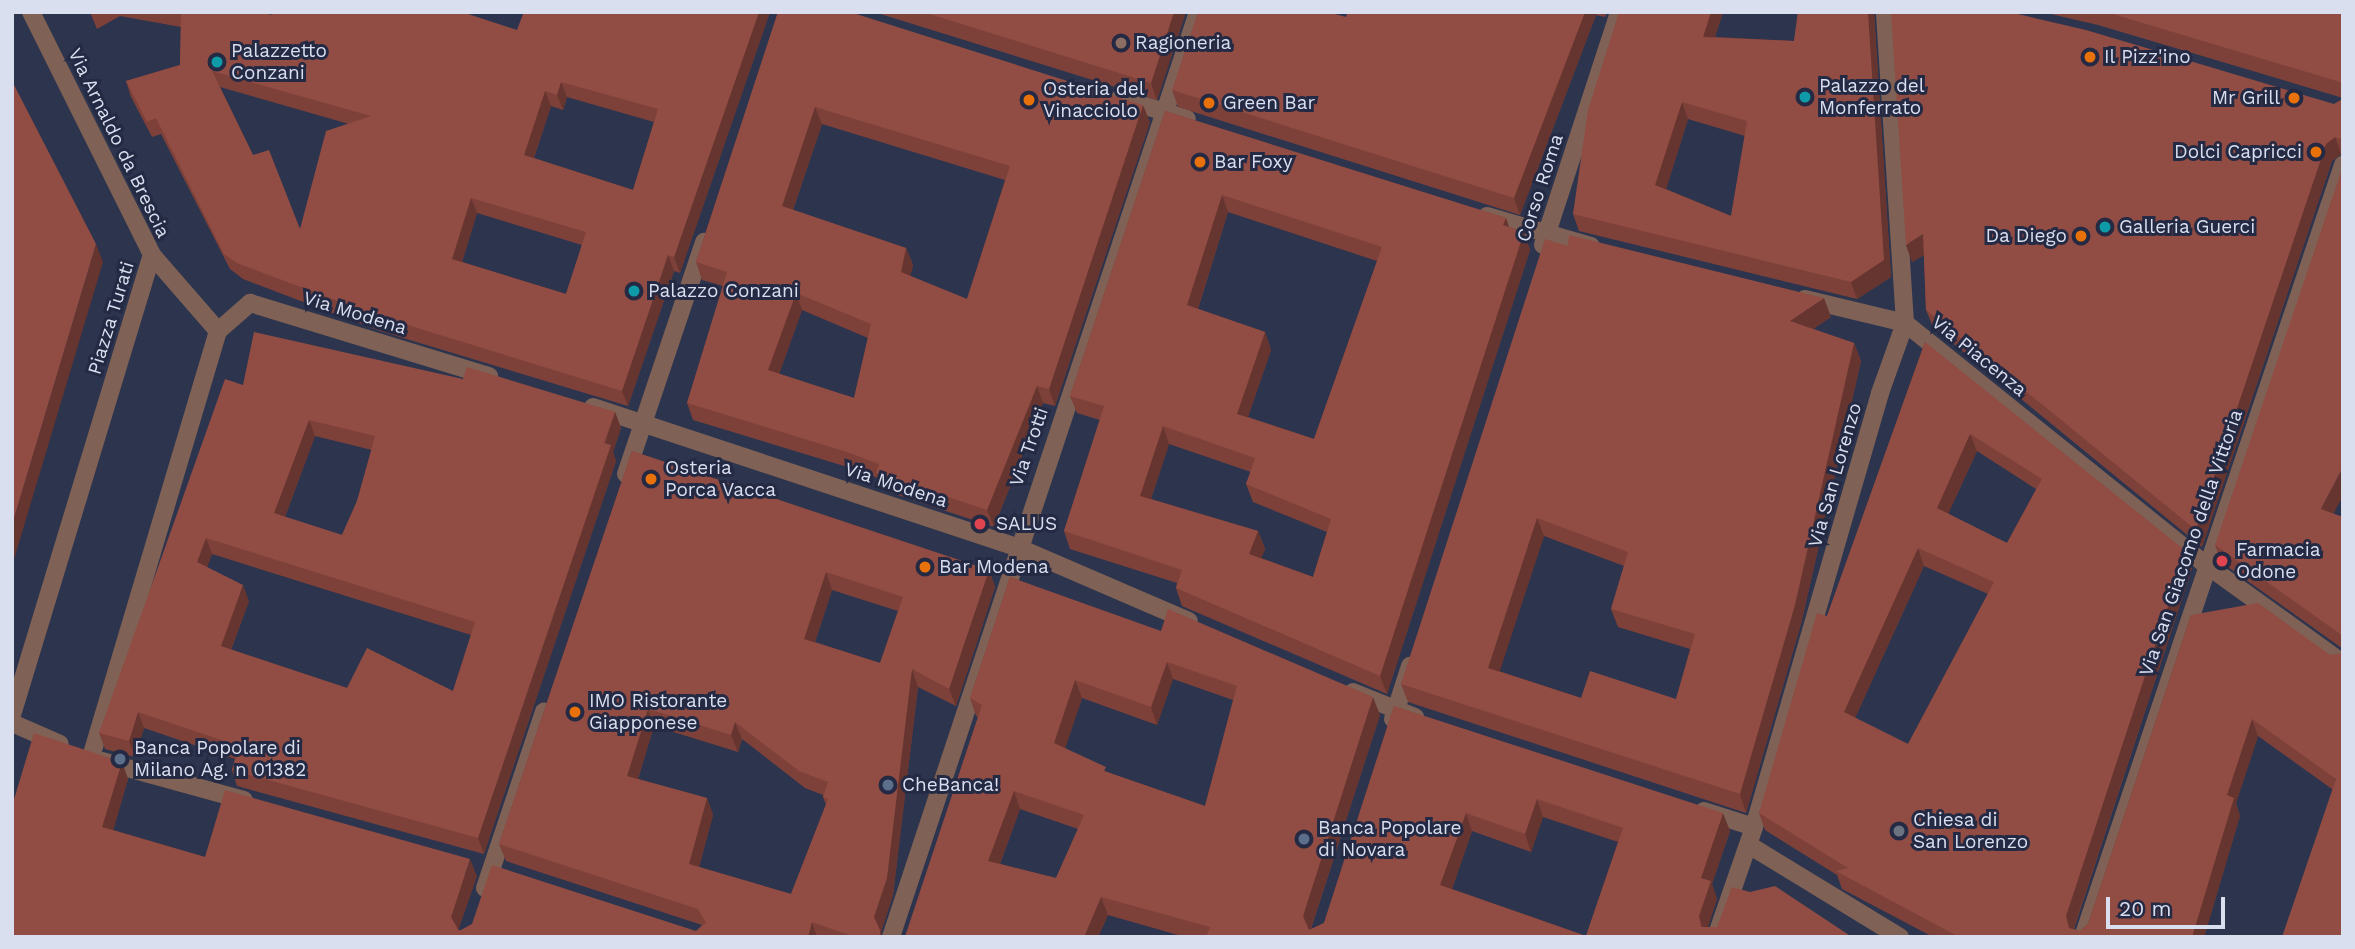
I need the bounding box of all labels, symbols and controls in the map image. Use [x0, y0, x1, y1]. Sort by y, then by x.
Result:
place label: Ragioneria [1135, 32, 1231, 54]
marker: Ragioneria [1113, 35, 1129, 51]
place label: Palazzetto Conzani [231, 40, 327, 84]
street label: Via Arnaldo da Brescia [63, 44, 175, 242]
place label: Il Pizz'ino [2104, 46, 2191, 68]
marker: Il Pizz'ino [2082, 49, 2098, 65]
marker: Palazzetto Conzani [209, 54, 225, 70]
place label: Palazzo del Monferrato [1819, 75, 1925, 119]
place label: Osteria del Vinacciolo [1043, 78, 1145, 122]
place label: Mr Grill [2211, 87, 2280, 109]
marker: Palazzo del Monferrato [1797, 89, 1813, 105]
marker: Mr Grill [2286, 90, 2302, 106]
marker: Osteria del Vinacciolo [1021, 92, 1037, 108]
place label: Green Bar [1223, 92, 1315, 114]
marker: Green Bar [1201, 95, 1217, 111]
street label: Corso Roma [1512, 131, 1568, 245]
place label: Dolci Capricci [2174, 141, 2302, 163]
marker: Dolci Capricci [2308, 144, 2324, 160]
place label: Bar Foxy [1214, 151, 1293, 173]
marker: Bar Foxy [1192, 154, 1208, 170]
place label: Galleria Guerci [2119, 216, 2256, 238]
marker: Galleria Guerci [2097, 219, 2113, 235]
place label: Da Diego [1985, 225, 2067, 247]
marker: Da Diego [2073, 228, 2089, 244]
street label: Piazza Turati [83, 258, 139, 378]
place label: Palazzo Conzani [648, 280, 799, 302]
marker: Palazzo Conzani [626, 283, 642, 299]
street label: Via Modena [300, 286, 410, 340]
street label: Via Piacenza [1927, 311, 2031, 401]
street label: Via San Lorenzo [1803, 400, 1867, 550]
street label: Via Trotti [1005, 404, 1053, 490]
street label: Via San Giacomo della Vittoria [2134, 406, 2248, 680]
place label: Osteria Porca Vacca [665, 457, 777, 501]
street label: Via Modena [841, 458, 951, 512]
marker: Osteria Porca Vacca [643, 471, 659, 487]
place label: SALUS [996, 513, 1057, 535]
marker: SALUS [970, 514, 990, 534]
place label: Farmacia Odone [2236, 539, 2320, 583]
marker: Farmacia Odone [2214, 553, 2230, 569]
place label: Bar Modena [939, 556, 1049, 578]
marker: Bar Modena [917, 559, 933, 575]
place label: IMO Ristorante Giapponese [589, 690, 727, 734]
marker: IMO Ristorante Giapponese [567, 704, 583, 720]
place label: Banca Popolare di Milano Ag. n 01382 [134, 737, 307, 781]
marker: Banca Popolare di Milano Ag. n 01382 [112, 751, 128, 767]
place label: CheBanca! [902, 774, 999, 796]
marker: CheBanca! [880, 777, 896, 793]
place label: Chiesa di San Lorenzo [1913, 809, 2028, 853]
place label: Banca Popolare di Novara [1318, 817, 1462, 861]
marker: Chiesa di San Lorenzo [1891, 823, 1907, 839]
marker: Banca Popolare di Novara [1296, 831, 1312, 847]
scale bar [2110, 883, 2229, 927]
text: 20 m [2119, 896, 2171, 921]

